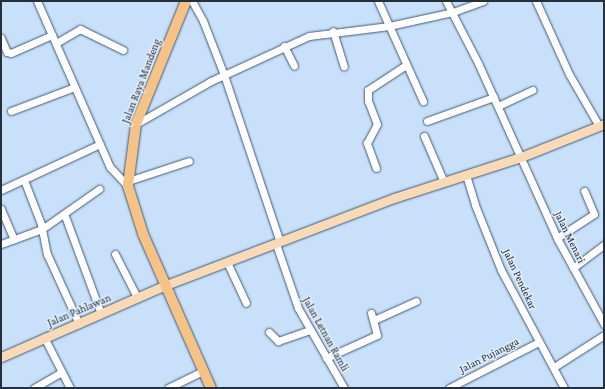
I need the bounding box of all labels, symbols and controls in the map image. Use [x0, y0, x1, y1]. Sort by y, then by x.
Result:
street label: Jalan Raya Mandeng [119, 37, 163, 125]
street label: Jalan Menari [552, 209, 588, 265]
street label: Jalan Pendekar [500, 247, 540, 311]
street label: Jalan Pahlawan [45, 291, 113, 329]
street label: Jalan Letnan Ramli [300, 295, 352, 373]
street label: Jalan Pujangga [457, 334, 521, 376]

